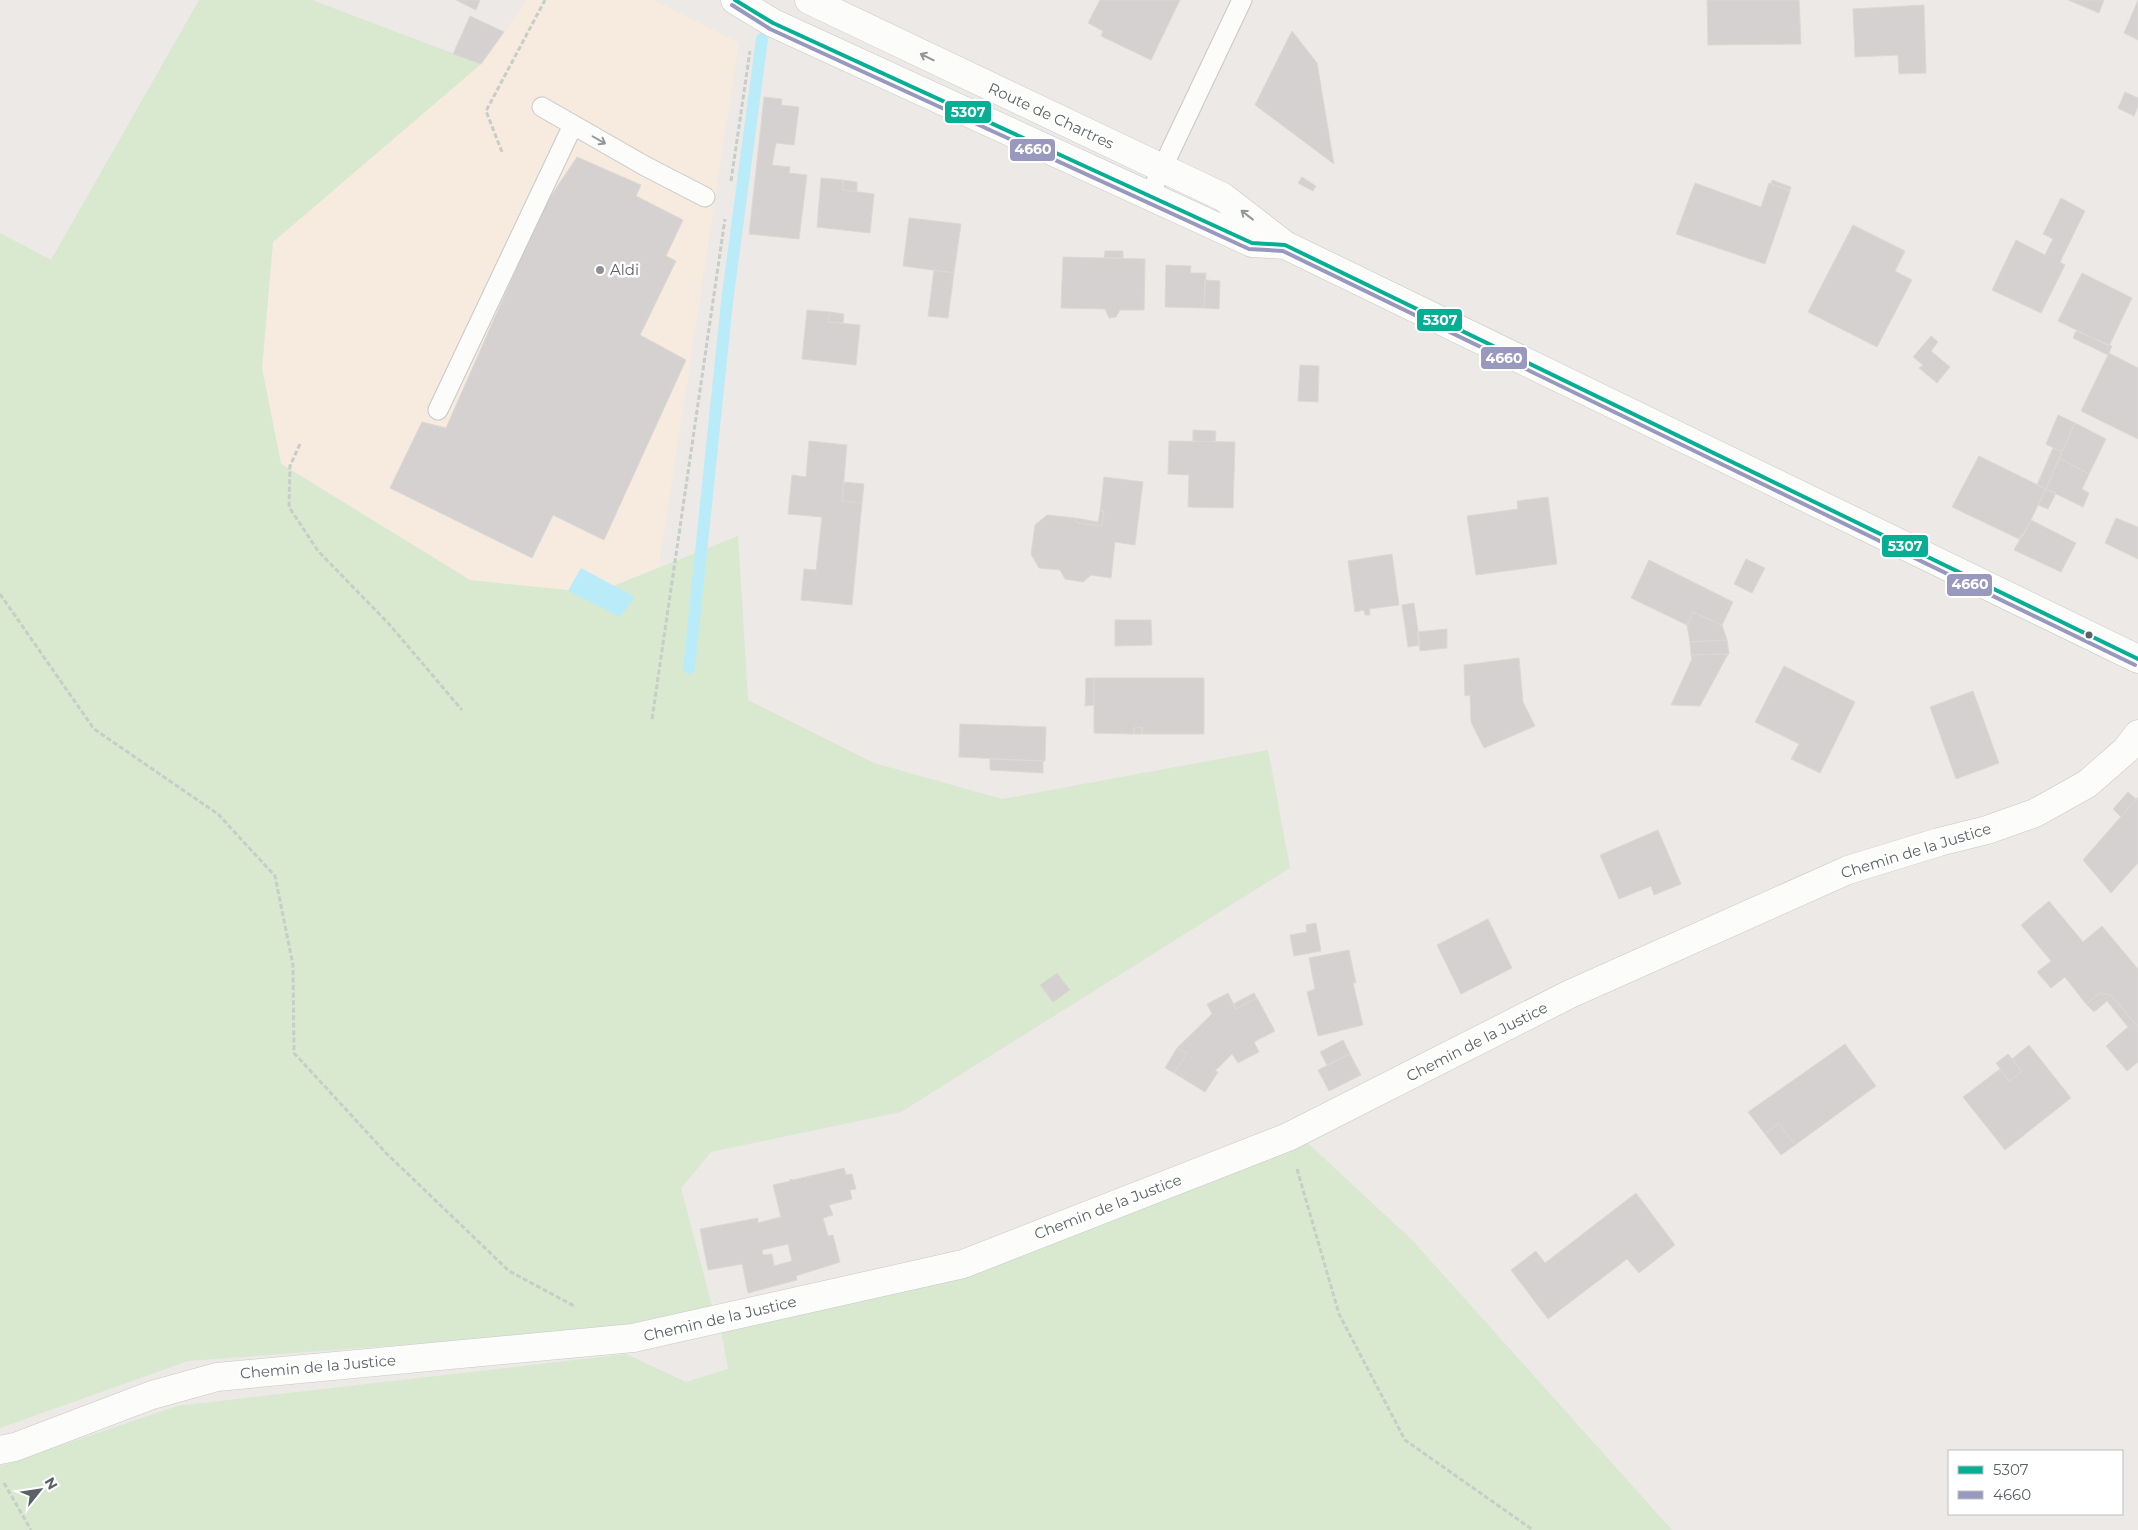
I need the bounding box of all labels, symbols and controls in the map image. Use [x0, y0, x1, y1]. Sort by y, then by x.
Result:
one-way arrow [919, 52, 934, 62]
street label: Route de Chartres [985, 78, 1117, 153]
line badge: 5307 [944, 100, 992, 124]
text: 5307 [951, 103, 986, 121]
one-way arrow [592, 135, 607, 145]
line badge: 4660 [1009, 138, 1056, 162]
text: 4660 [1015, 140, 1052, 158]
one-way arrow [1240, 210, 1253, 221]
place label: Aldi [610, 260, 639, 279]
marker: Aldi [594, 264, 606, 276]
line badge: 5307 [1416, 308, 1463, 332]
text: 5307 [1423, 311, 1458, 329]
line badge: 4660 [1480, 346, 1528, 370]
text: 4660 [1486, 349, 1523, 367]
line badge: 5307 [1881, 534, 1929, 558]
text: 5307 [1888, 537, 1923, 555]
line badge: 4660 [1946, 573, 1993, 597]
text: 4660 [1952, 575, 1989, 593]
unlabelled marker [2084, 630, 2094, 640]
street label: Chemin de la Justice [1838, 819, 1993, 882]
street label: Chemin de la Justice [1403, 998, 1551, 1085]
street label: Chemin de la Justice [1031, 1170, 1184, 1243]
street label: Chemin de la Justice [642, 1292, 798, 1345]
street label: Chemin de la Justice [239, 1350, 397, 1383]
legend [1948, 1450, 2123, 1515]
text: 5307 [1993, 1460, 2029, 1479]
north arrow [15, 1465, 65, 1515]
text: N [41, 1474, 62, 1493]
text: 4660 [1993, 1485, 2031, 1504]

